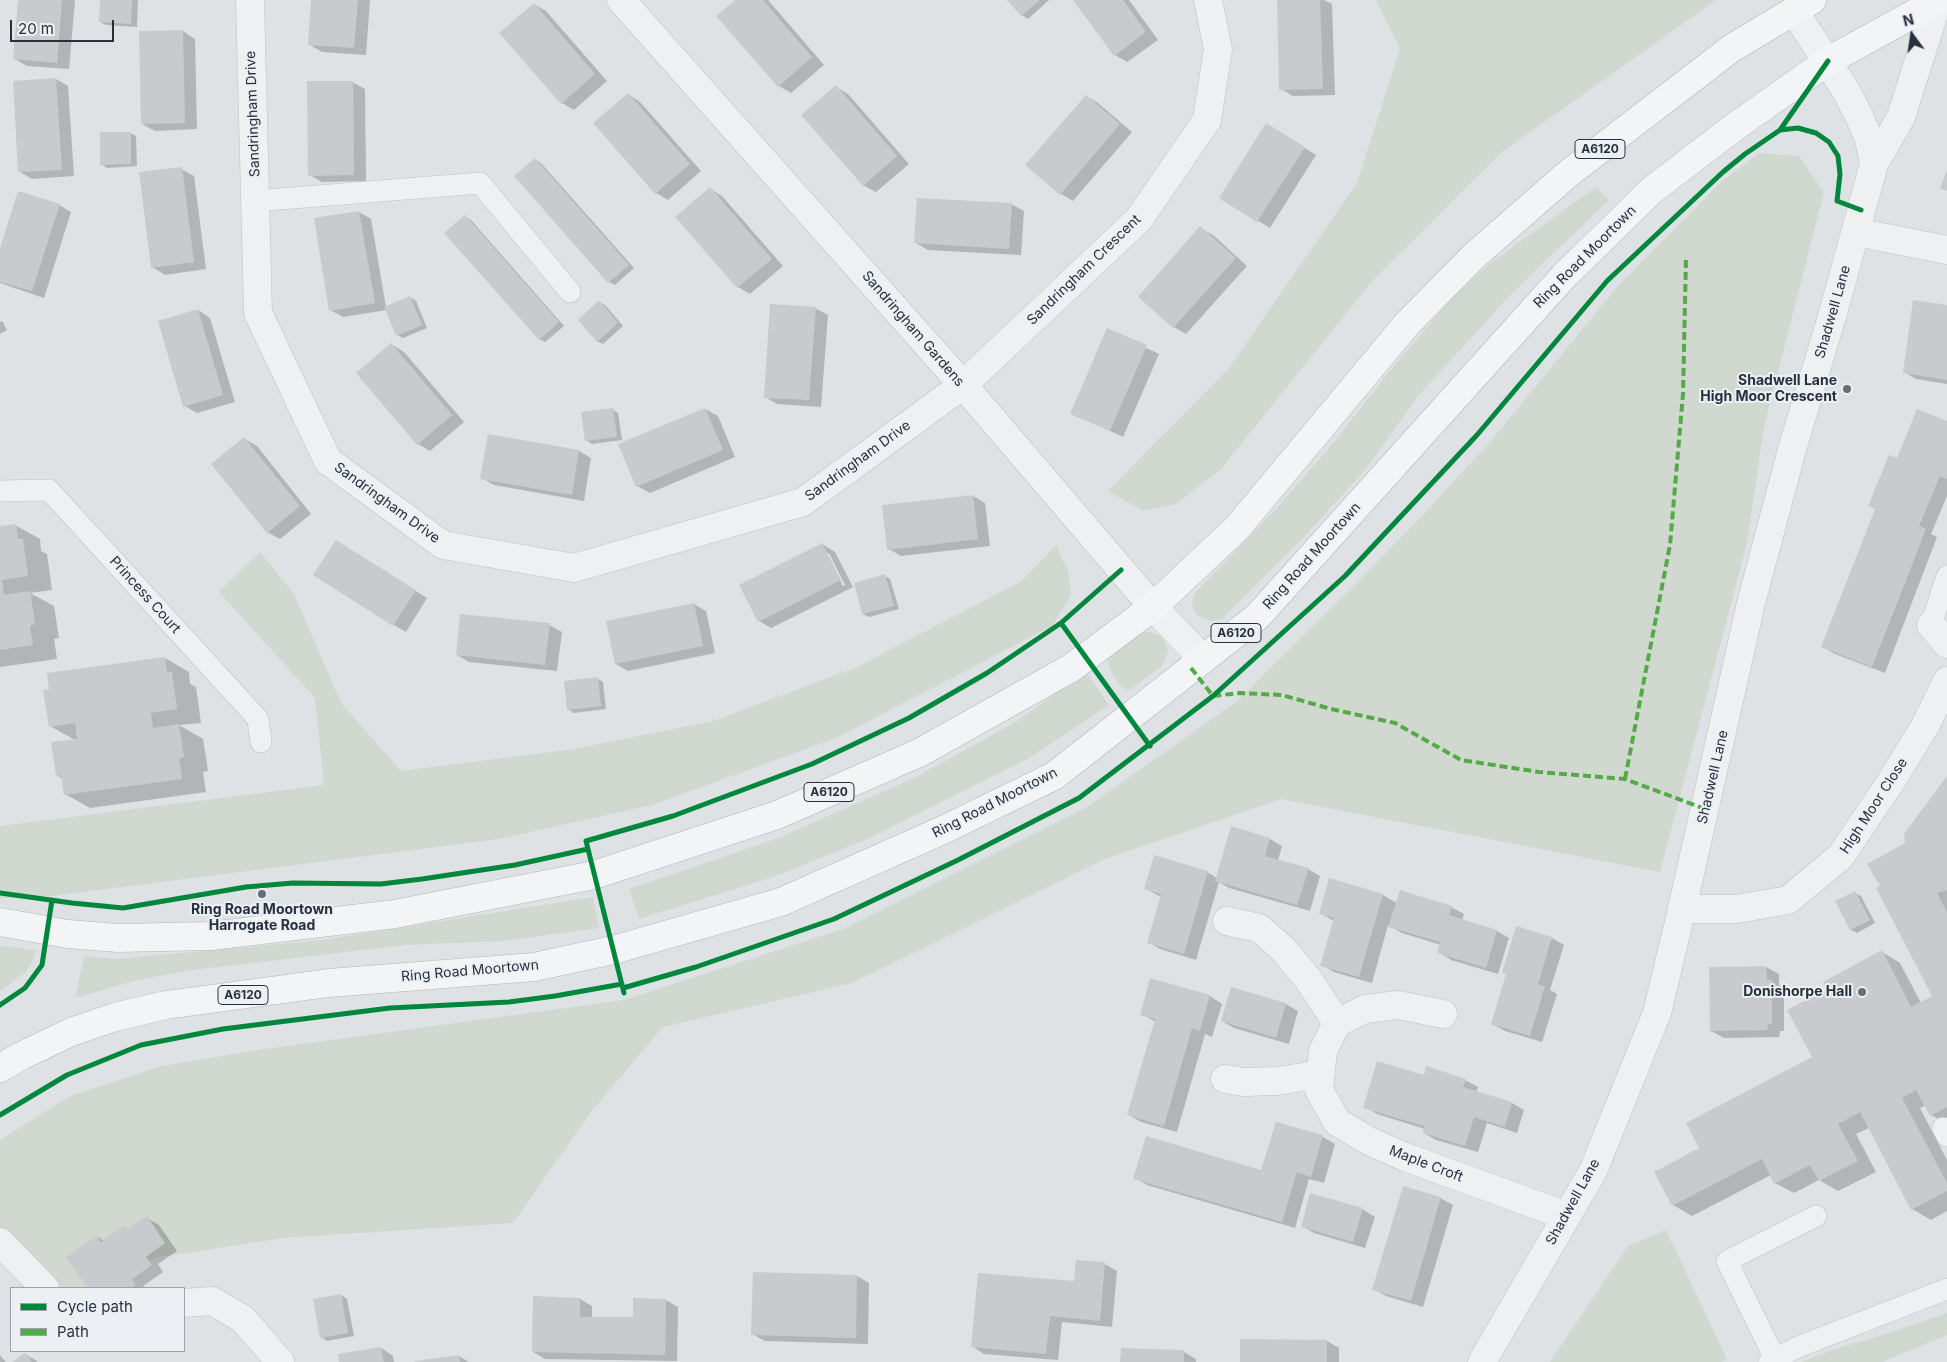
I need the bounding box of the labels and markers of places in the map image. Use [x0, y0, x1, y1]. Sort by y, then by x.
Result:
place label: Shadwell Lane High Moor Crescent [1700, 373, 1837, 406]
marker: Shadwell Lane High Moor Crescent [1841, 383, 1853, 395]
marker: Ring Road Moortown Harrogate Road [256, 888, 268, 900]
place label: Ring Road Moortown Harrogate Road [191, 902, 333, 934]
place label: Donishorpe Hall [1743, 984, 1852, 1000]
marker: Donishorpe Hall [1856, 986, 1868, 998]

